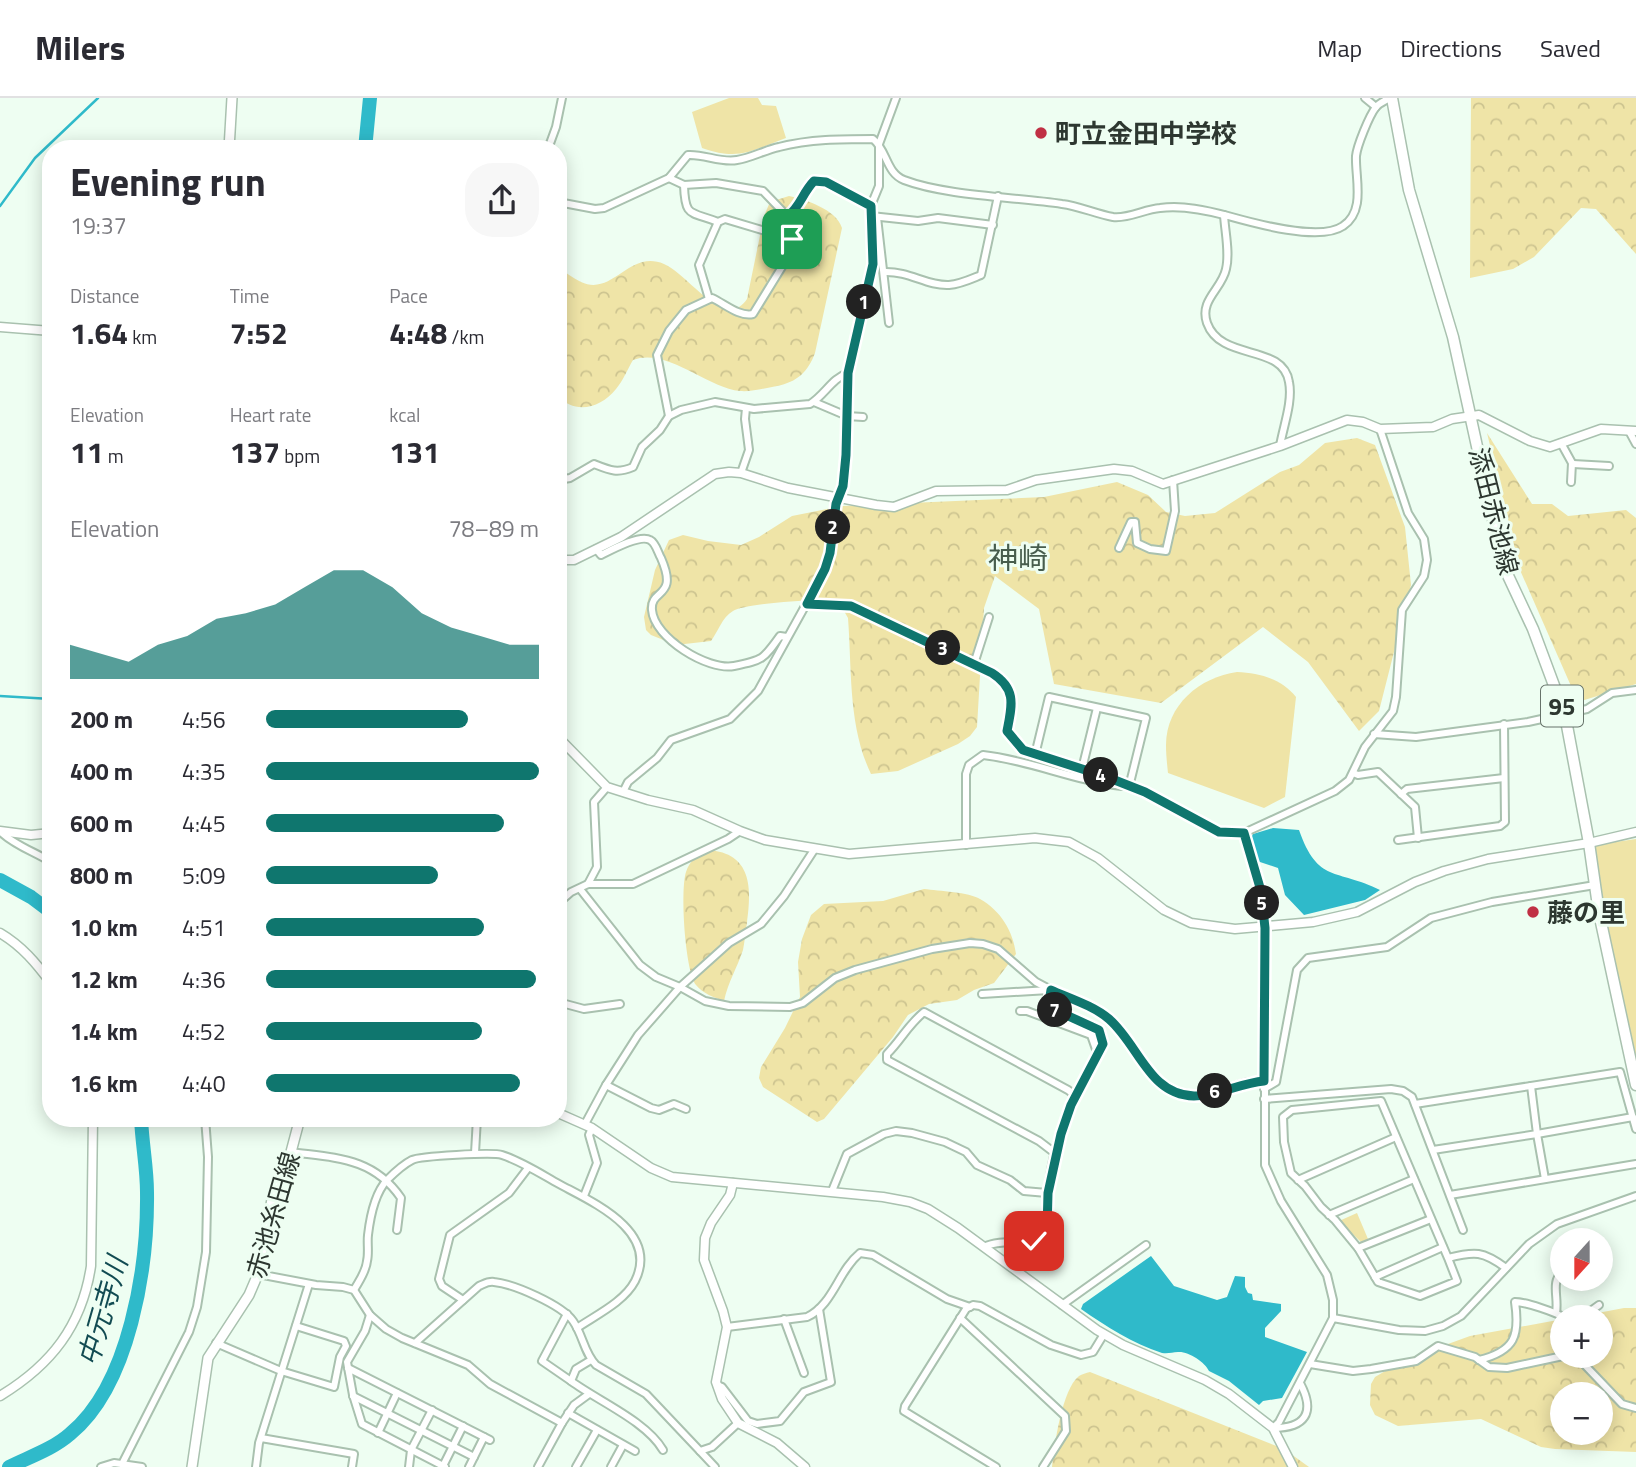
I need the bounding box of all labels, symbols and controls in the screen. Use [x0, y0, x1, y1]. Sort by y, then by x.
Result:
text: Milers [35, 23, 125, 73]
text: Map [1317, 30, 1362, 66]
text: Directions [1400, 30, 1502, 66]
text: Saved [1540, 30, 1601, 66]
place label: 町立金田中学校 [1055, 114, 1237, 153]
marker: 町立金田中学校 [1033, 125, 1049, 141]
text: Evening run [70, 153, 266, 211]
button: share [465, 163, 539, 237]
text: 19:37 [70, 208, 127, 243]
pin [762, 209, 822, 269]
icon: arrive [773, 220, 811, 258]
text: Distance [70, 281, 139, 310]
text: Time [230, 281, 269, 310]
text: Pace [389, 281, 428, 310]
pin: 1 [846, 284, 882, 320]
text: 1 [858, 287, 869, 316]
text: 1.64 [70, 310, 128, 356]
text: 7:52 [230, 310, 288, 356]
text: 4:48 [389, 310, 447, 356]
text: km [128, 322, 157, 351]
text: /km [447, 322, 484, 351]
text: Elevation [70, 400, 144, 429]
text: Heart rate [230, 400, 311, 429]
text: kcal [389, 400, 420, 429]
text: 11 [70, 429, 104, 475]
text: 137 [230, 429, 280, 475]
text: 131 [389, 429, 440, 475]
text: m [104, 441, 124, 470]
text: bpm [280, 441, 320, 470]
street label: 添田赤池線 [1459, 443, 1529, 579]
pin: 2 [816, 510, 850, 544]
text: Elevation [70, 511, 159, 546]
text: 78–89 m [449, 511, 539, 546]
text: 2 [827, 512, 838, 541]
district label: 神崎 [988, 535, 1048, 581]
pin: 3 [926, 630, 960, 666]
text: 3 [937, 633, 948, 662]
road number: 95 [1541, 686, 1583, 726]
text: 200 m [70, 702, 133, 737]
text: 4:56 [182, 702, 226, 737]
text: 400 m [70, 754, 133, 789]
text: 4:35 [182, 754, 226, 789]
pin: 4 [1084, 758, 1118, 792]
text: 4 [1095, 760, 1106, 789]
text: 600 m [70, 806, 133, 841]
text: 4:45 [182, 806, 226, 841]
text: 800 m [70, 858, 133, 893]
text: 5:09 [182, 858, 226, 893]
pin: 5 [1244, 886, 1280, 920]
text: 5 [1256, 888, 1267, 917]
place label: 藤の里 [1547, 893, 1625, 932]
marker: 藤の里 [1525, 904, 1541, 920]
text: 1.0 km [70, 910, 138, 945]
text: 4:51 [182, 910, 226, 945]
text: 1.2 km [70, 962, 138, 997]
text: 4:36 [182, 962, 226, 997]
pin: 7 [1038, 992, 1072, 1028]
text: 7 [1049, 995, 1060, 1024]
text: 1.4 km [70, 1014, 138, 1049]
text: 4:52 [182, 1014, 226, 1049]
text: 1.6 km [70, 1066, 138, 1101]
text: 4:40 [182, 1066, 226, 1101]
pin: 6 [1198, 1074, 1232, 1108]
text: 6 [1209, 1076, 1220, 1105]
street label: 赤池糸田線 [236, 1147, 310, 1283]
pin [1004, 1211, 1064, 1271]
icon: check [1015, 1222, 1053, 1260]
north arrow [1550, 1228, 1614, 1292]
map controls [1550, 1228, 1613, 1445]
water label: 中元寺川 [66, 1248, 139, 1371]
button: + [1550, 1305, 1613, 1368]
button: − [1550, 1382, 1613, 1445]

